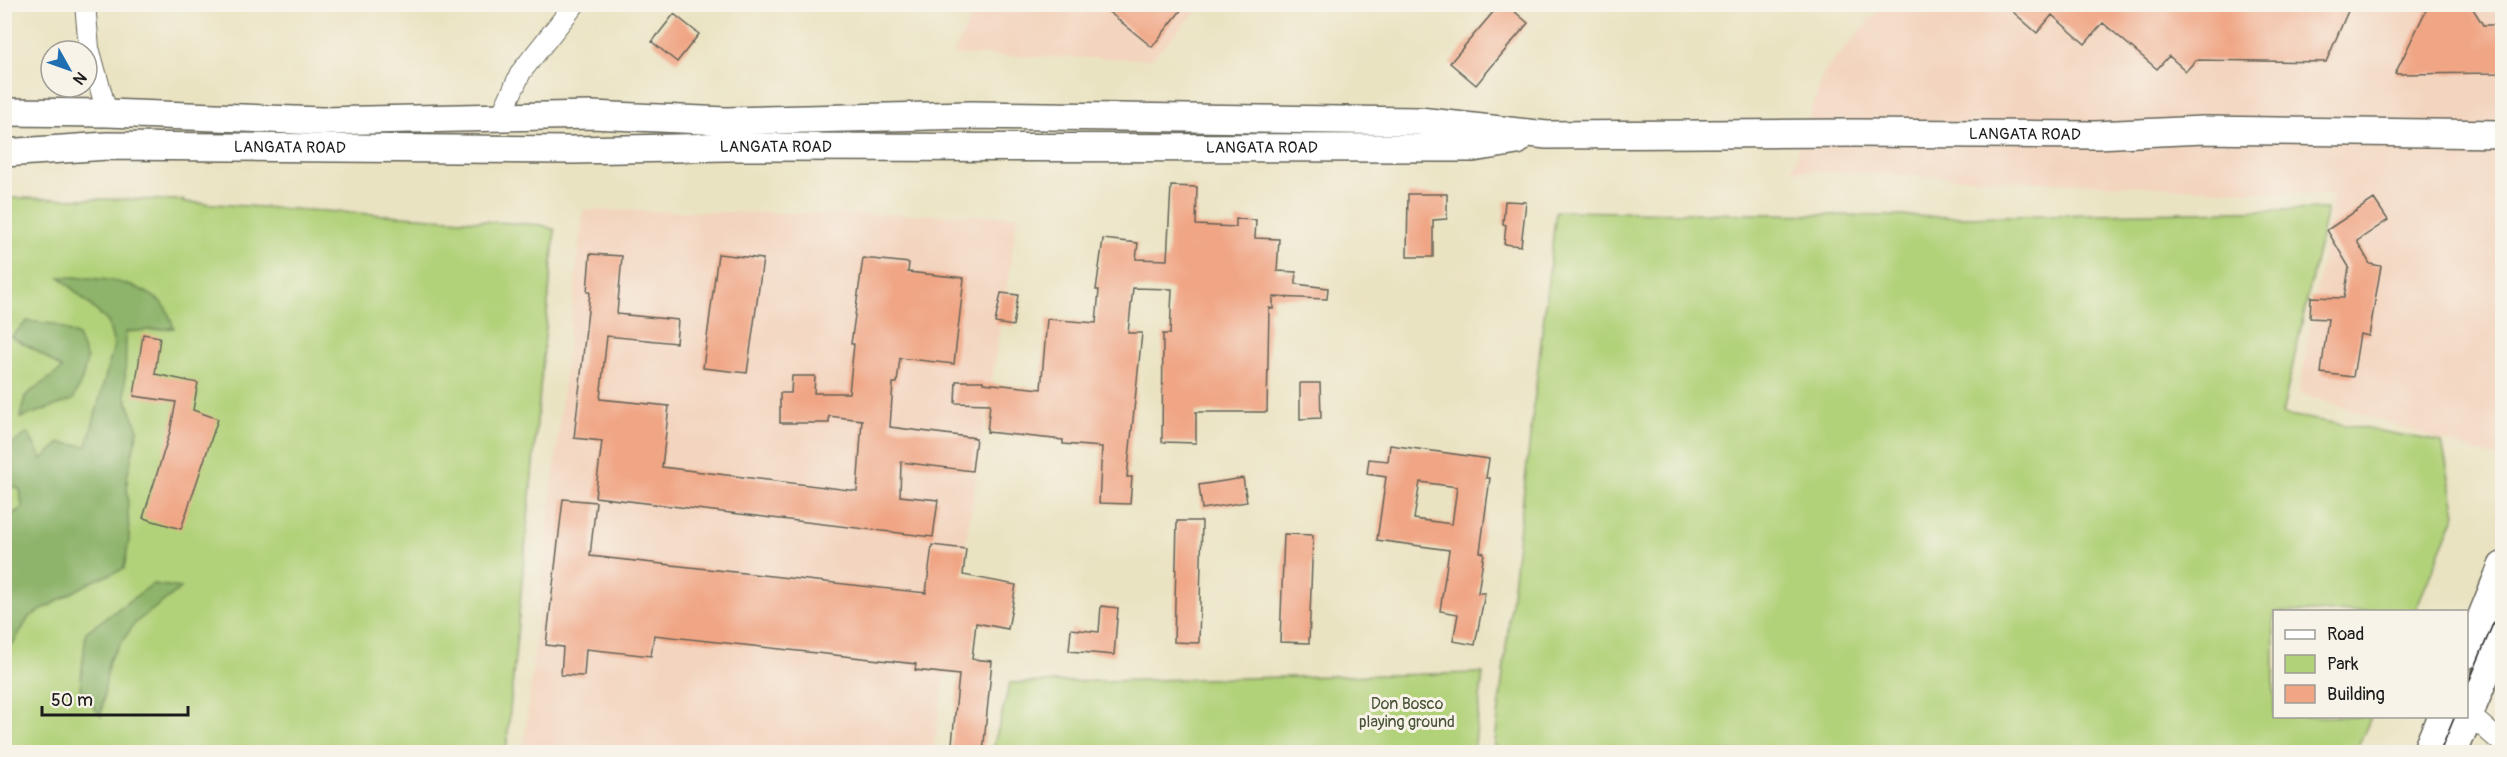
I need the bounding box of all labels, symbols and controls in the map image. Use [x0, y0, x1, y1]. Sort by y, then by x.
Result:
north arrow [39, 39, 99, 99]
text: N [68, 67, 91, 89]
street label: LANGATA ROAD [1969, 124, 2081, 145]
street label: LANGATA ROAD [234, 137, 346, 158]
street label: LANGATA ROAD [719, 137, 832, 157]
street label: LANGATA ROAD [1206, 138, 1318, 158]
legend [2273, 610, 2468, 718]
text: Road [2327, 623, 2364, 646]
text: Park [2327, 653, 2359, 676]
scale bar [42, 679, 188, 717]
text: Building [2327, 683, 2385, 706]
text: 50 m [51, 689, 93, 712]
park label: Don Bosco playing ground [1359, 694, 1455, 732]

